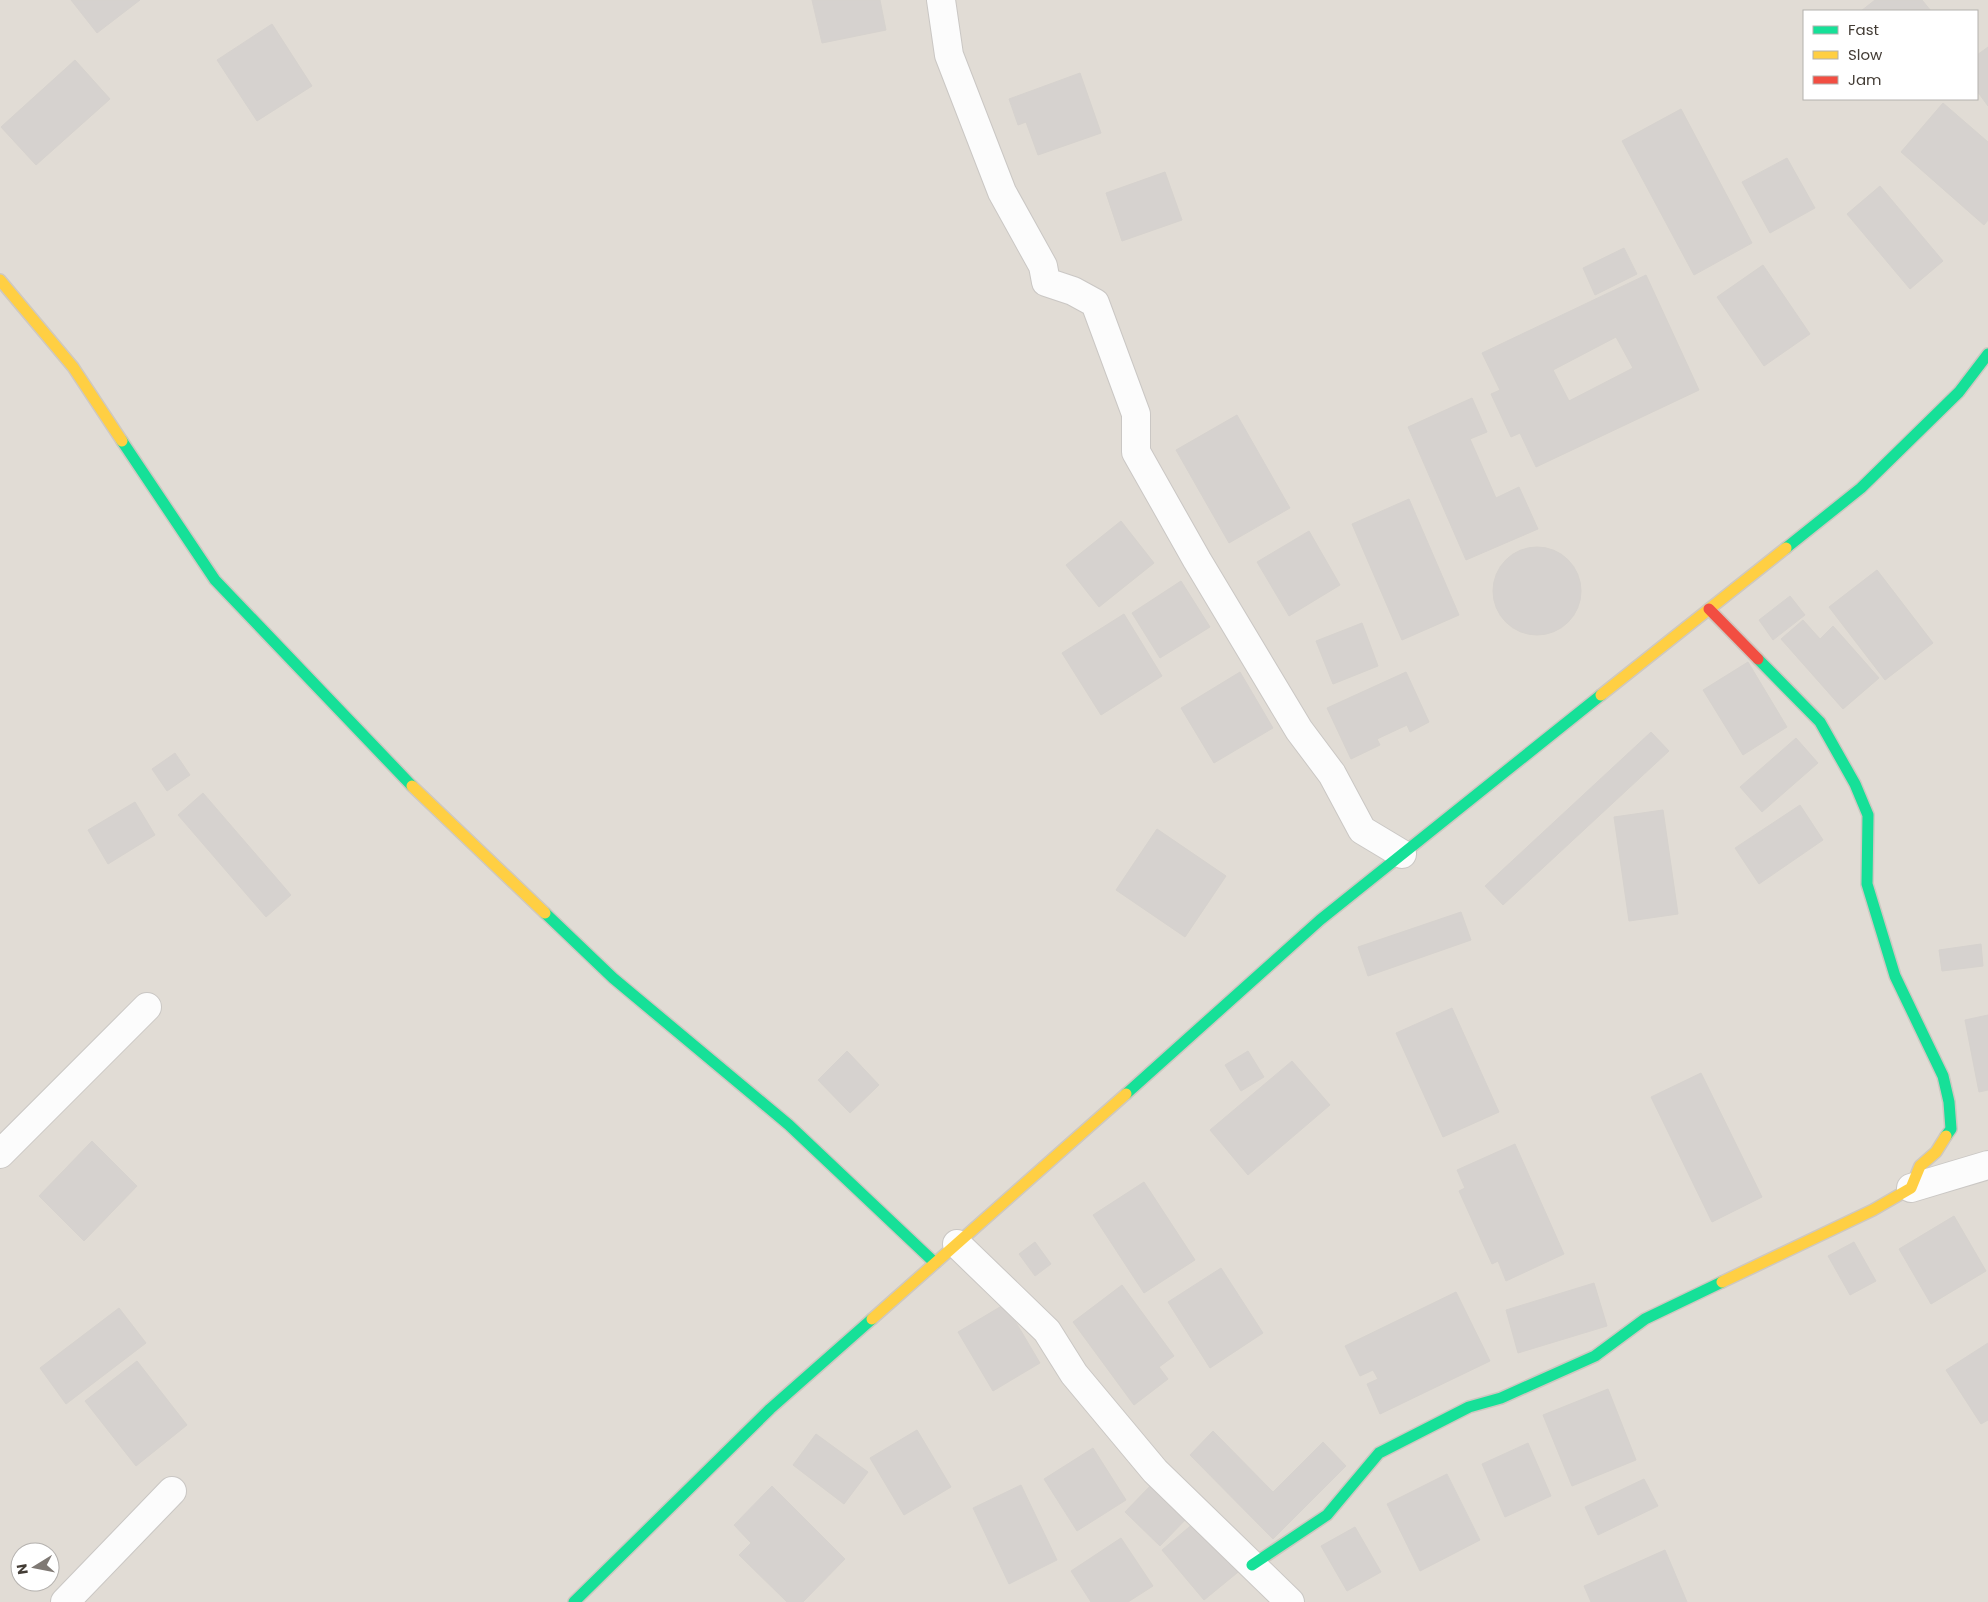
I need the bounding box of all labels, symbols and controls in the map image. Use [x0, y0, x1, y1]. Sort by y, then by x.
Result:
legend [1803, 10, 1978, 100]
text: Fast [1848, 19, 1879, 40]
text: Slow [1848, 44, 1883, 65]
text: Jam [1848, 69, 1882, 90]
north arrow [10, 1542, 60, 1592]
text: N [11, 1562, 33, 1576]

